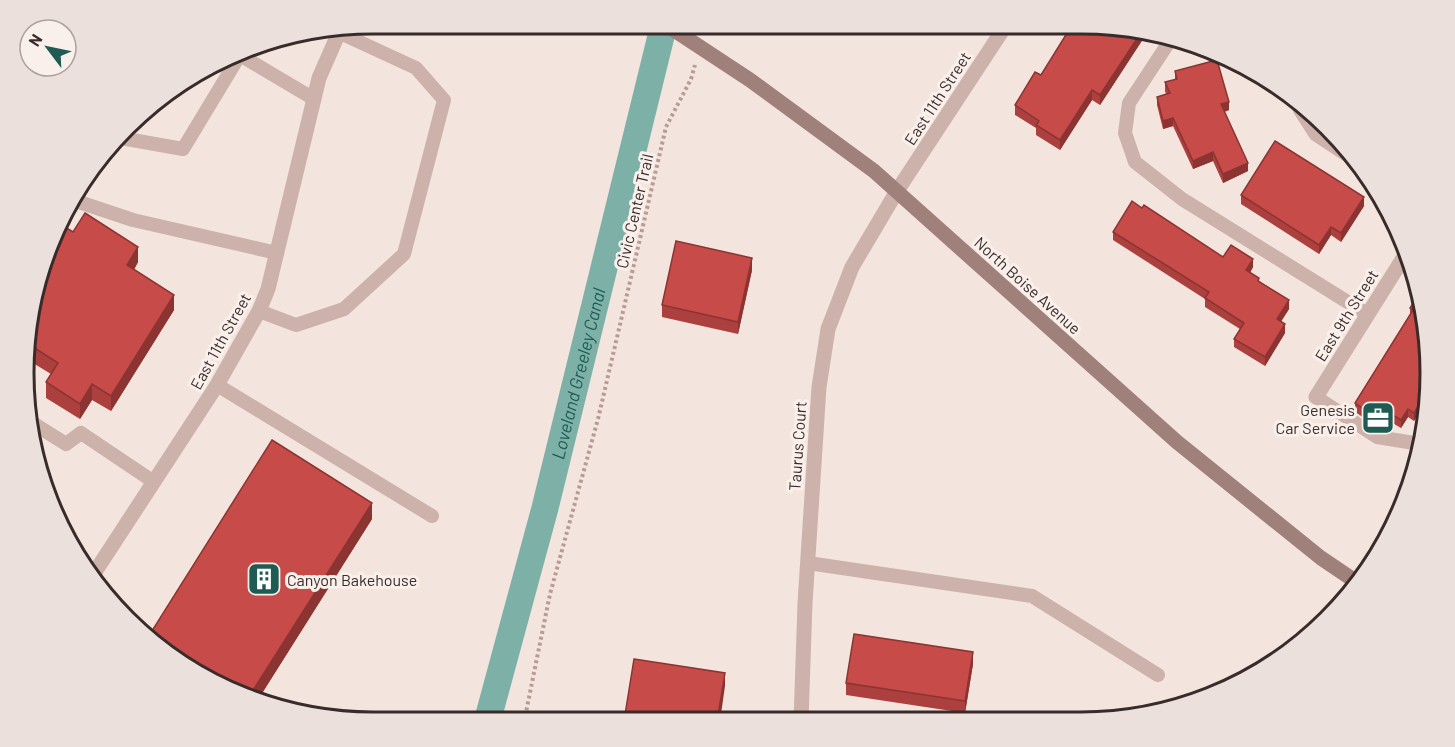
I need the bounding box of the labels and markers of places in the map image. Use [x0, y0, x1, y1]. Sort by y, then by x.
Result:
place label: Genesis Car Service [1276, 400, 1355, 437]
office icon: Genesis Car Service [1360, 400, 1396, 436]
building icon: Canyon Bakehouse [246, 561, 282, 597]
place label: Canyon Bakehouse [287, 570, 417, 589]

